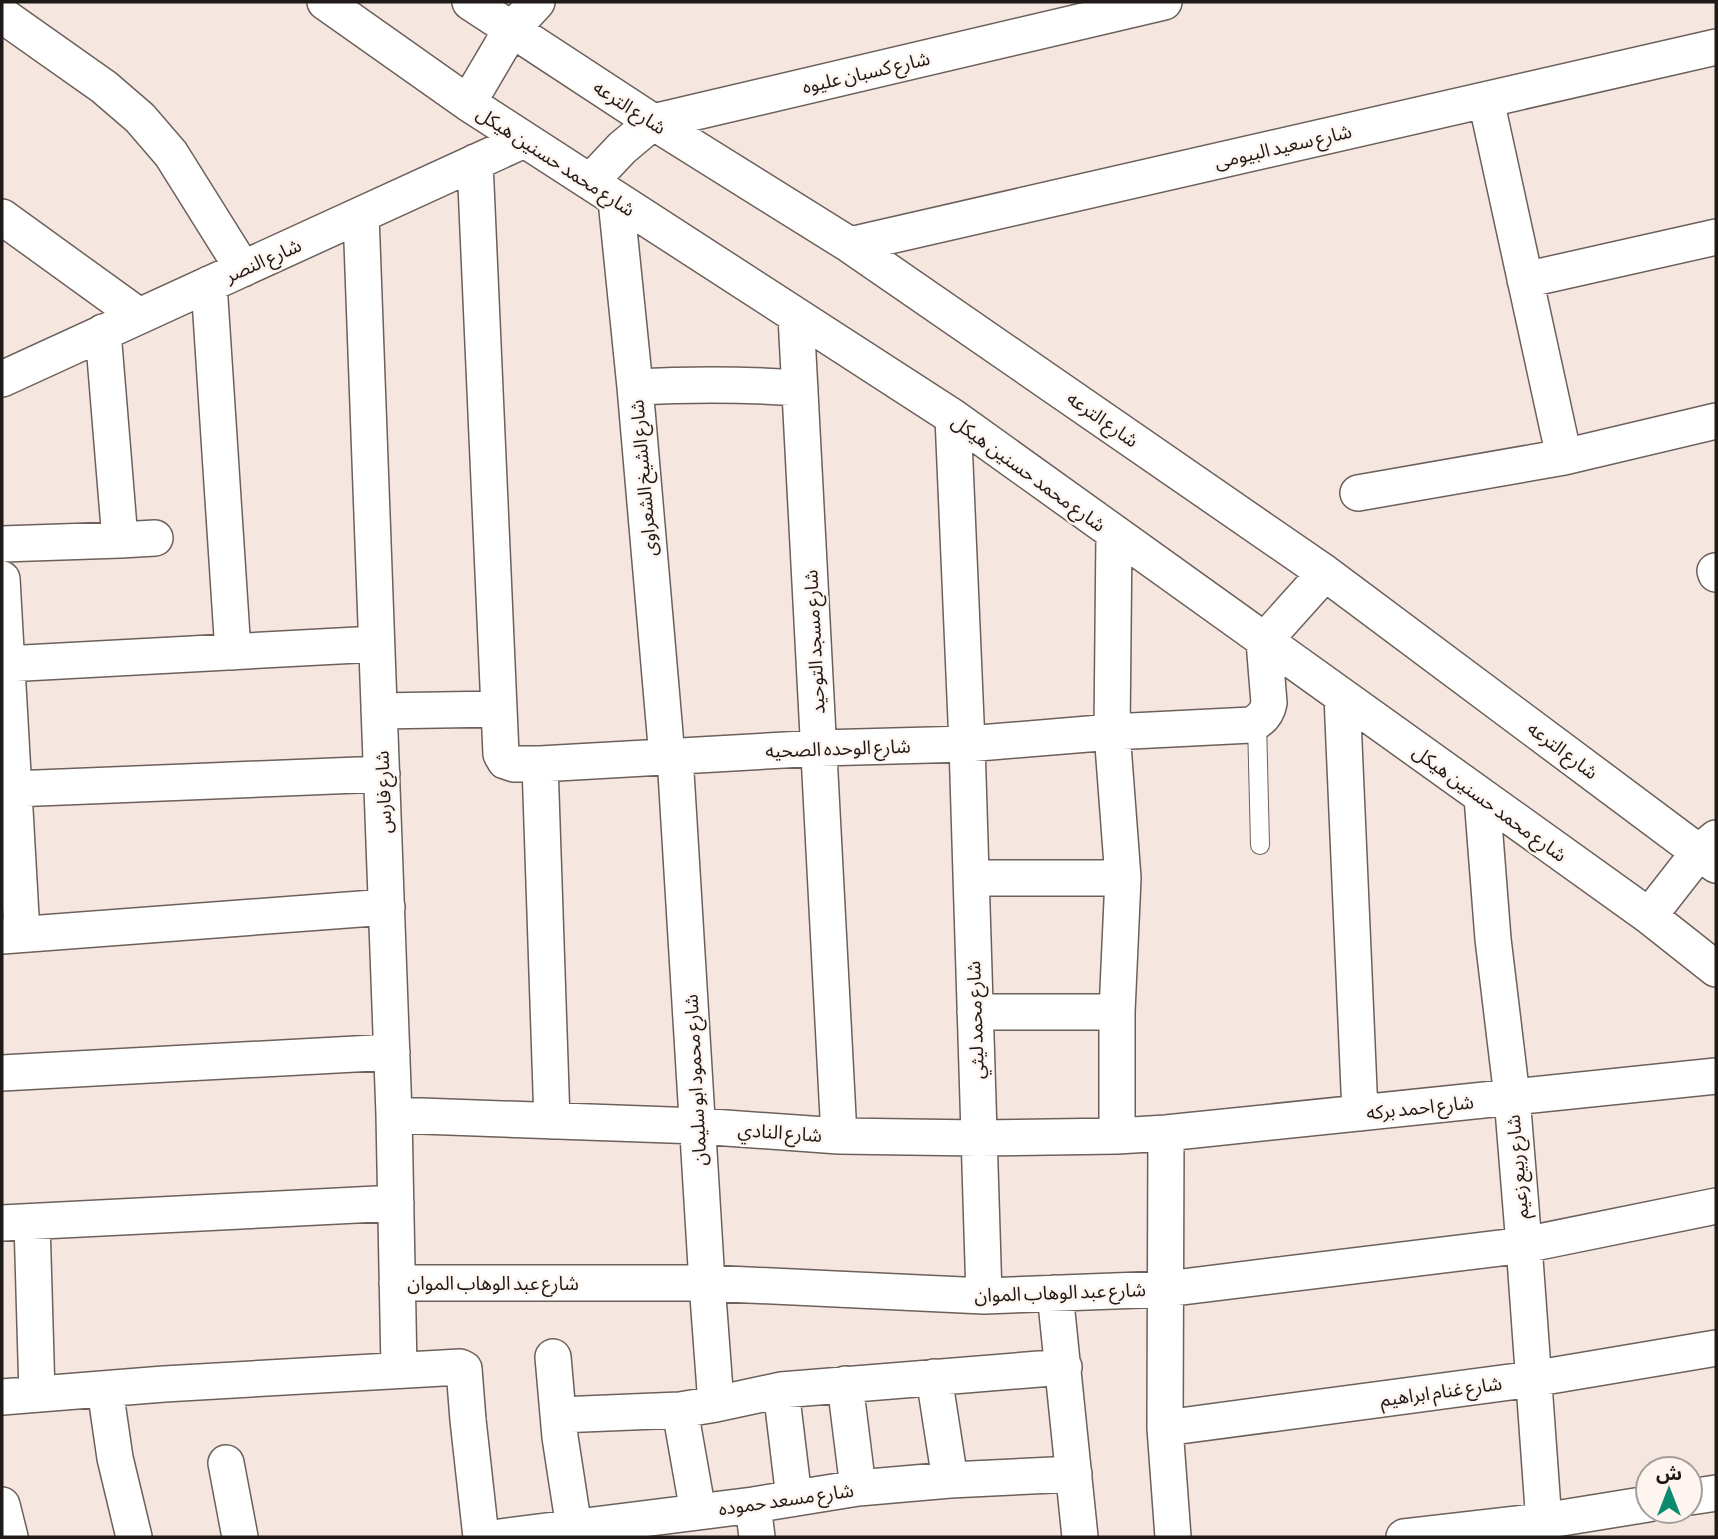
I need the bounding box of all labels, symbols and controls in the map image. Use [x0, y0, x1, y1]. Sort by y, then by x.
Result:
street label: شارع كسبان عليوه [800, 47, 933, 100]
street label: شارع الترعه [588, 75, 670, 141]
street label: شارع محمد حسنين هيكل [471, 102, 639, 223]
street label: شارع سعيد البيومى [1212, 120, 1354, 175]
street label: شارع النصر [221, 233, 306, 290]
street label: شارع الترعه [1061, 386, 1143, 454]
street label: شارع الشيخ الشعراوى [625, 398, 665, 557]
street label: شارع محمد حسنين هيكل [946, 410, 1110, 539]
street label: شارع مسجد التوحيد [799, 569, 832, 715]
street label: شارع الترعه [1522, 717, 1602, 786]
street label: شارع الوحده الصحيه [765, 734, 911, 765]
street label: شارع محمد حسنين هيكل [1407, 740, 1571, 869]
street label: شارع فارس [371, 750, 398, 834]
street label: شارع محمد ليثي [962, 960, 992, 1080]
street label: شارع محمود ابو سليمان [680, 994, 713, 1166]
street label: شارع احمد بركه [1365, 1090, 1475, 1127]
street label: شارع ربيع زعيم [1501, 1114, 1537, 1220]
street label: شارع النادي [737, 1118, 823, 1150]
street label: شارع عبد الوهاب الموان [407, 1272, 579, 1297]
street label: شارع عبد الوهاب الموان [974, 1278, 1146, 1309]
street label: شارع غنام ابراهيم [1379, 1372, 1504, 1414]
north arrow [1634, 1455, 1704, 1525]
text: ش [1656, 1462, 1682, 1484]
street label: شارع مسعد حموده [717, 1479, 855, 1522]

